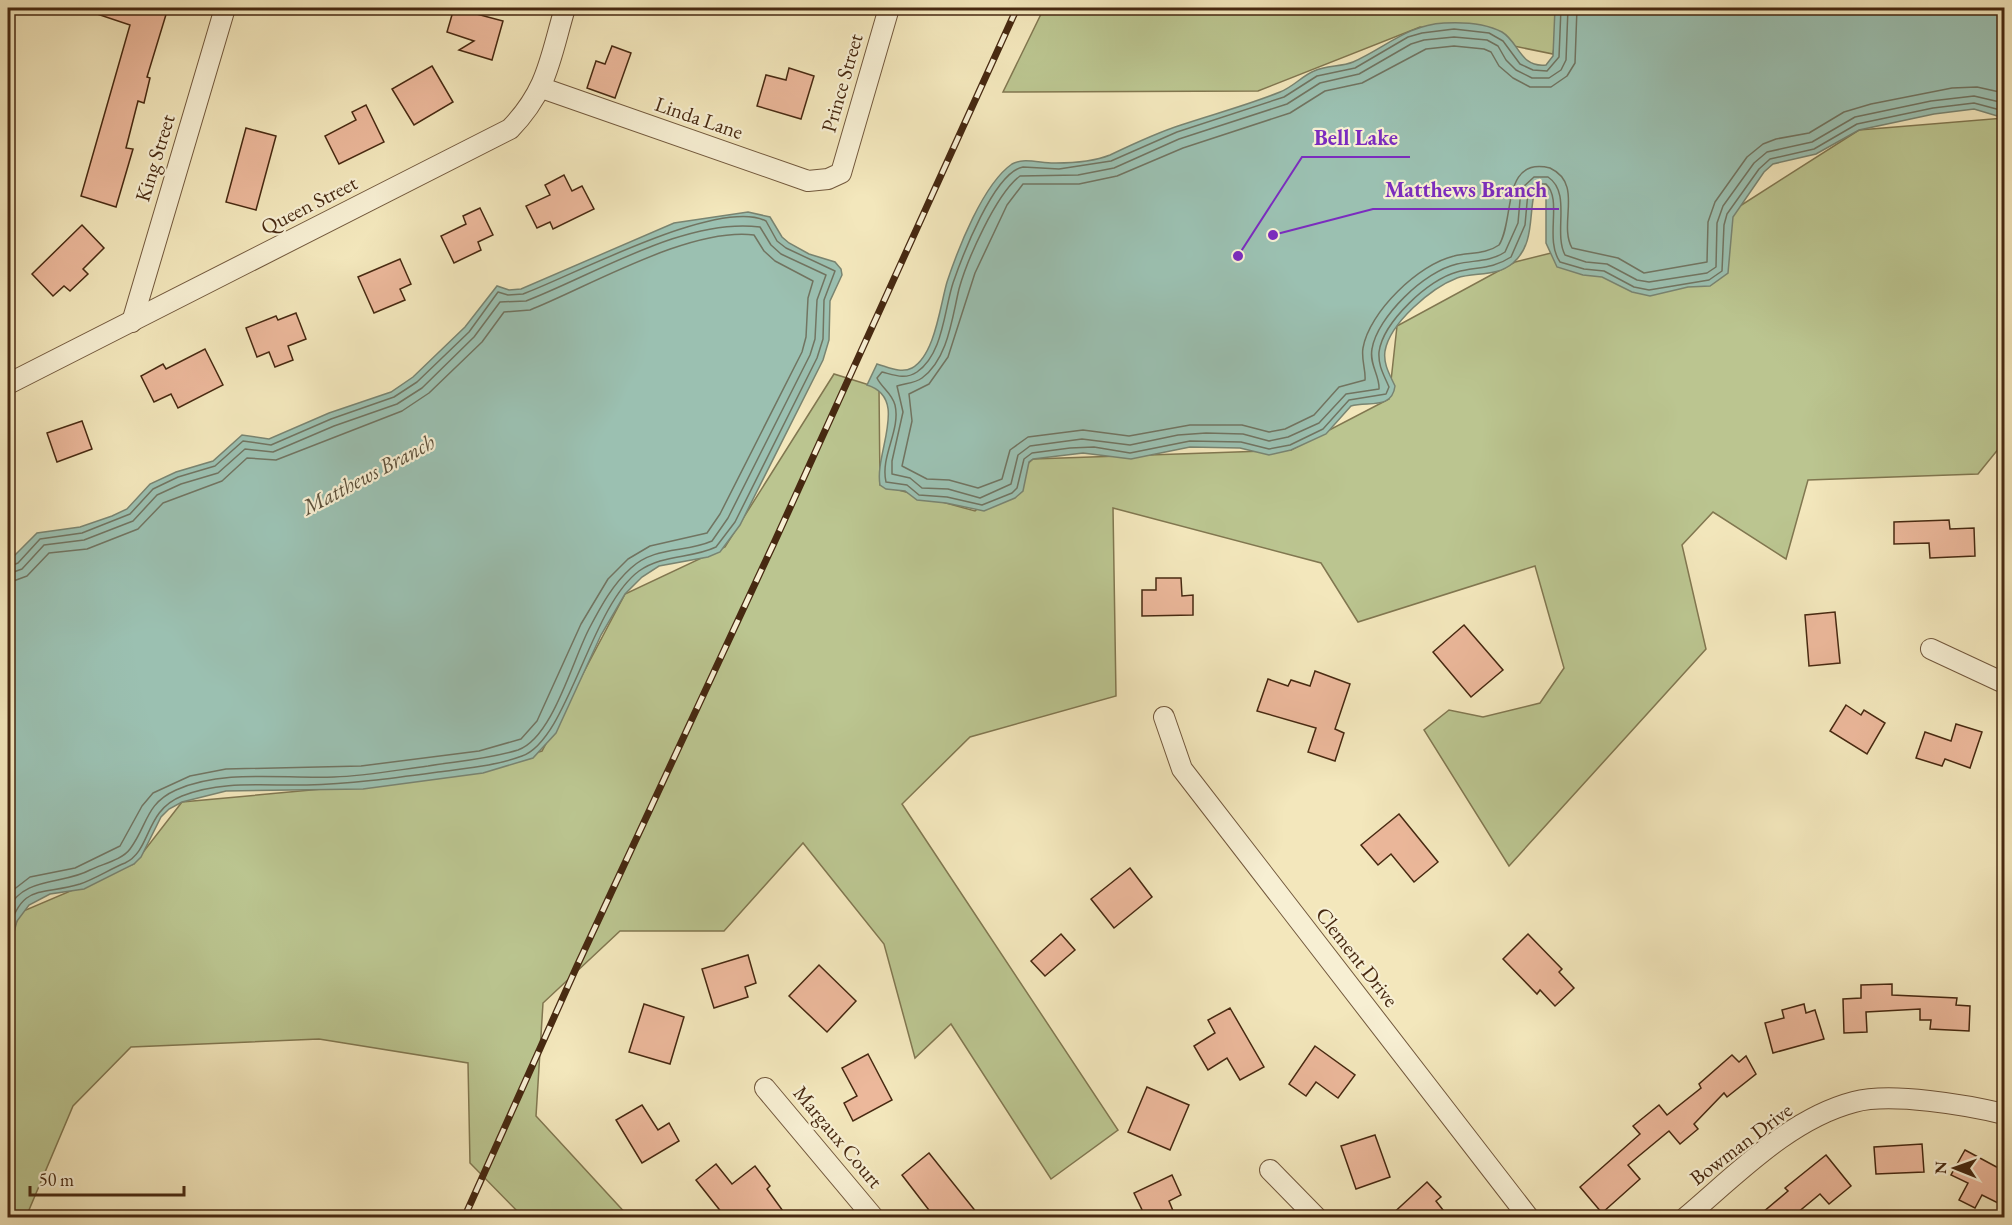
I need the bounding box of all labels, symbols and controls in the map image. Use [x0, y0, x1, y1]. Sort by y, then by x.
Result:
street label: Prince Street [815, 30, 869, 135]
street label: Linda Lane [651, 90, 747, 145]
street label: King Street [128, 110, 181, 205]
callout: Bell Lake [1302, 117, 1410, 157]
text: Bell Lake [1314, 123, 1398, 152]
street label: Queen Street [256, 169, 362, 241]
callout: Matthews Branch [1373, 169, 1559, 209]
text: Matthews Branch [1385, 175, 1547, 204]
water label: Matthews Branch [295, 427, 440, 523]
street label: Clement Drive [1310, 901, 1405, 1012]
street label: Margaux Court [788, 1080, 889, 1194]
street label: Bowman Drive [1684, 1096, 1797, 1191]
north arrow [1925, 1138, 1985, 1198]
scale bar [30, 1159, 184, 1197]
text: N [1930, 1161, 1951, 1174]
text: 50 m [39, 1168, 74, 1191]

